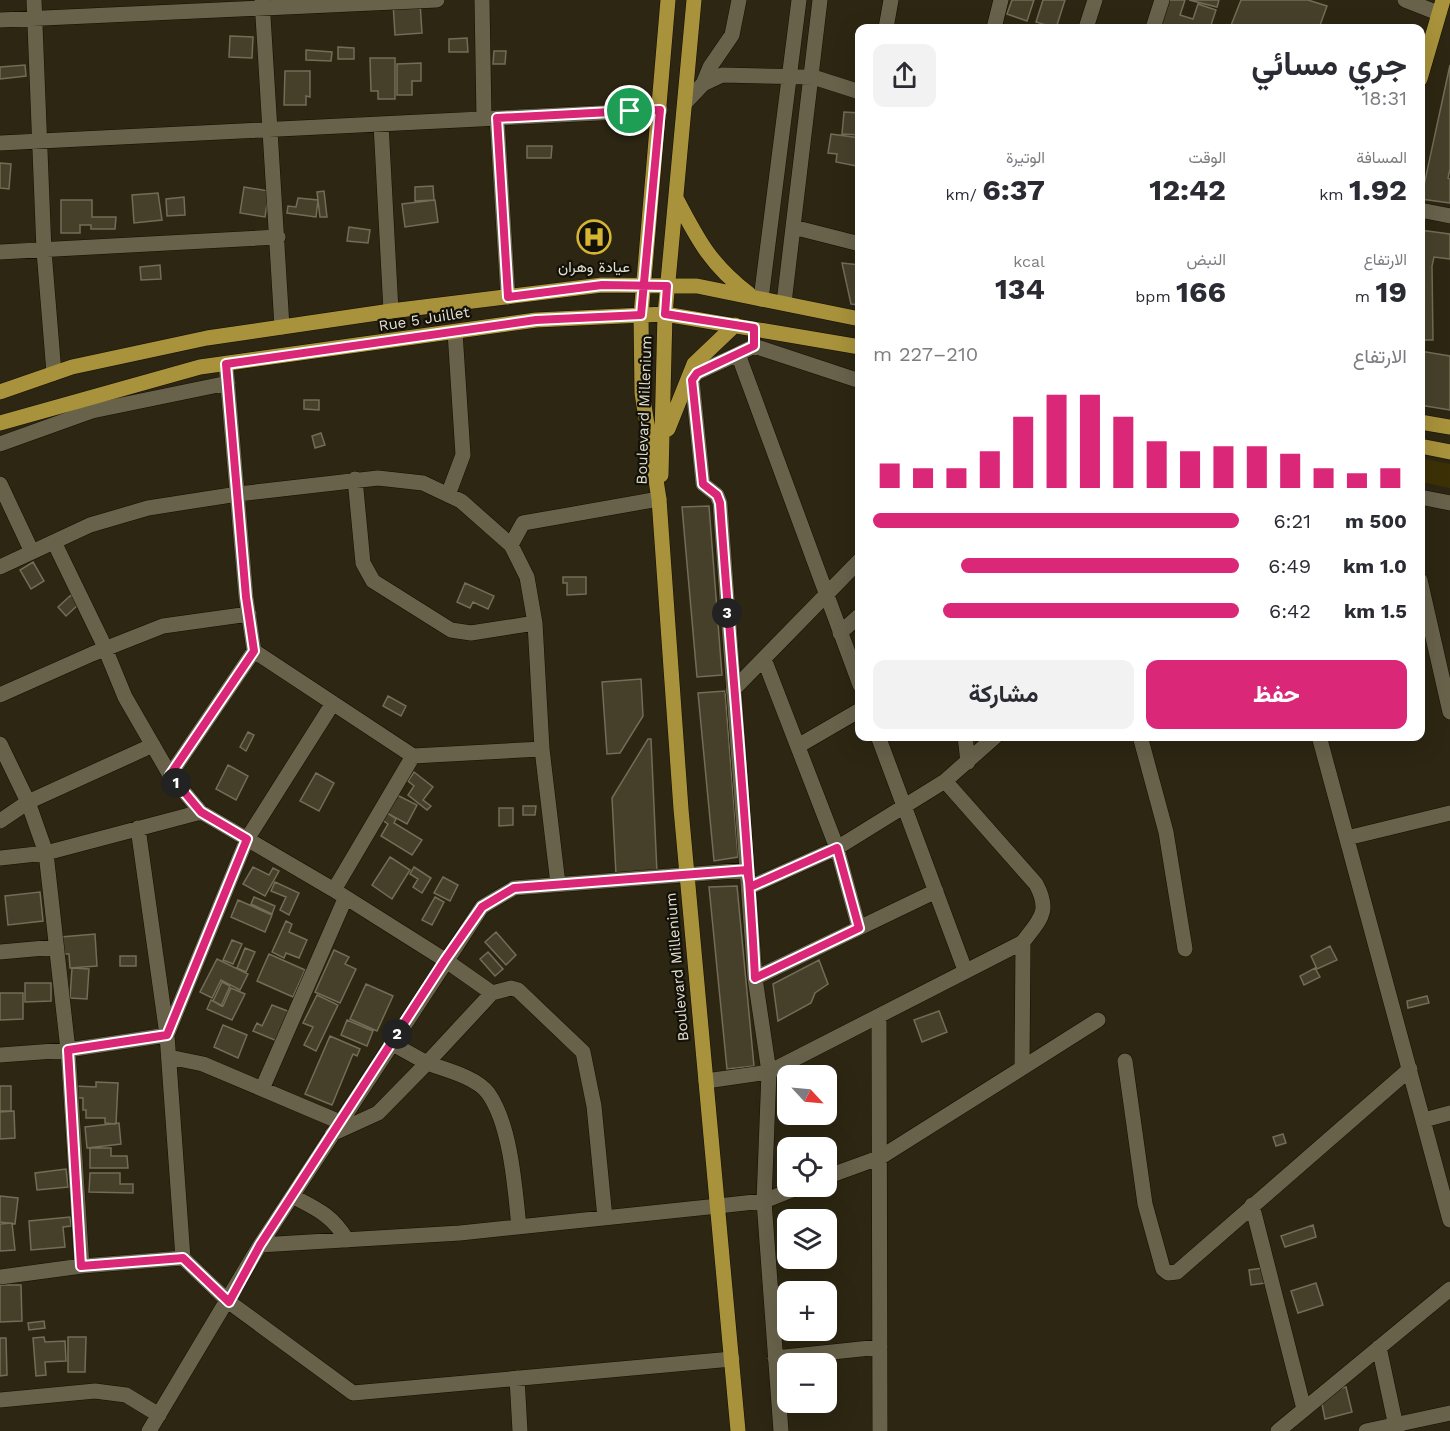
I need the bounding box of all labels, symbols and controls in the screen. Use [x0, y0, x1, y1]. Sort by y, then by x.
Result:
button: share [873, 44, 936, 107]
text: جري مسائي [1251, 44, 1407, 83]
pin [604, 85, 655, 136]
text: 18:31 [1362, 86, 1407, 110]
icon: arrive [613, 94, 646, 127]
text: الوتيرة [1006, 148, 1045, 167]
text: الوقت [1188, 148, 1226, 167]
text: المسافة [1356, 148, 1407, 167]
text: 6:37 [982, 172, 1045, 207]
text: 12:42 [1149, 172, 1226, 207]
text: 1.92 [1349, 172, 1407, 207]
text: /km [945, 185, 982, 204]
text: km [1319, 185, 1349, 204]
hospital icon: عيادة وهران [576, 219, 612, 255]
text: النبض [1186, 250, 1226, 269]
text: الارتفاع [1364, 250, 1407, 269]
text: kcal [1013, 252, 1045, 271]
place label: عيادة وهران [558, 258, 630, 276]
text: 134 [995, 271, 1045, 306]
text: 166 [1176, 274, 1226, 309]
text: 19 [1376, 274, 1407, 309]
text: bpm [1135, 287, 1176, 306]
text: m [1355, 287, 1376, 306]
street label: Rue 5 Juillet [377, 303, 471, 335]
street label: Boulevard Millenium [632, 335, 656, 485]
text: 210–227 m [873, 342, 978, 366]
text: الارتفاع [1353, 344, 1407, 368]
text: 6:21 [1273, 509, 1311, 533]
text: 500 m [1345, 509, 1407, 533]
text: 6:49 [1268, 554, 1311, 578]
text: 1.0 km [1343, 554, 1407, 578]
pin: 3 [712, 598, 742, 628]
text: 6:42 [1269, 599, 1311, 623]
text: 1.5 km [1344, 599, 1407, 623]
text: 3 [722, 603, 732, 622]
button: مشاركة [873, 660, 1134, 729]
button: حفظ [1146, 660, 1407, 729]
pin: 1 [161, 768, 191, 798]
text: 1 [173, 773, 179, 792]
street label: Boulevard Millenium [662, 892, 692, 1042]
pin: 2 [382, 1019, 412, 1049]
text: 2 [392, 1024, 402, 1043]
north arrow [777, 1065, 837, 1125]
map controls [777, 1065, 837, 1413]
button: locate [777, 1137, 837, 1197]
button: layers [777, 1209, 837, 1269]
button: + [777, 1281, 837, 1341]
button: − [777, 1353, 837, 1413]

